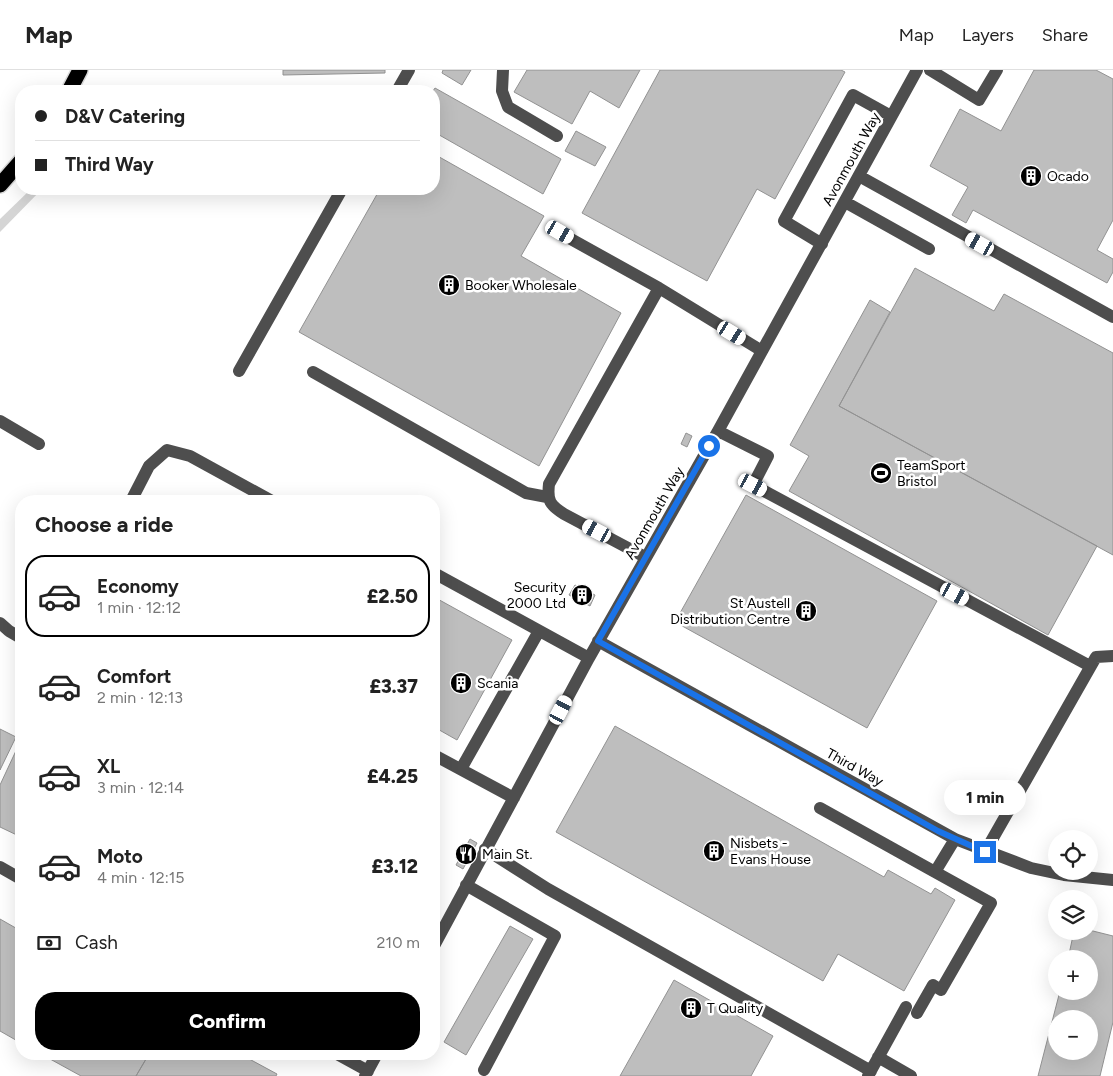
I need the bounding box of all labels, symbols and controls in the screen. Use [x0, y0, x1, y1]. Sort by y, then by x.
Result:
text: Map [25, 20, 73, 49]
text: Map [899, 24, 934, 46]
text: Layers [962, 24, 1014, 46]
text: Share [1042, 24, 1088, 46]
text: D&V Catering [65, 105, 185, 128]
street label: Avonmouth Way [819, 109, 884, 209]
text: Third Way [65, 153, 154, 176]
building icon: Ocado [1019, 164, 1043, 188]
place label: Ocado [1047, 168, 1089, 185]
car [543, 218, 576, 246]
car [963, 230, 996, 258]
building icon: Booker Wholesale [437, 273, 461, 297]
place label: Booker Wholesale [465, 277, 577, 294]
car [715, 319, 748, 347]
route start [698, 435, 720, 457]
place label: TeamSport Bristol [897, 457, 966, 490]
sports icon: TeamSport Bristol [869, 461, 893, 485]
street label: Avonmouth Way [621, 463, 688, 563]
car [736, 471, 769, 499]
text: Choose a ride [35, 511, 173, 538]
car [580, 517, 613, 545]
icon: car [37, 574, 82, 619]
text: Economy [97, 575, 179, 598]
place label: Security 2000 Ltd [507, 579, 567, 612]
car [938, 580, 971, 608]
building icon: Security 2000 Ltd [570, 583, 594, 607]
text: £2.50 [367, 585, 418, 608]
place label: St Austell Distribution Centre [670, 595, 790, 628]
text: 1 min · 12:12 [97, 598, 181, 617]
building icon: St Austell Distribution Centre [794, 599, 818, 623]
icon: car [37, 664, 82, 709]
text: Comfort [97, 665, 172, 688]
building icon: Scania [449, 671, 473, 695]
text: £3.37 [369, 675, 418, 698]
place label: Scania [477, 675, 519, 692]
text: 2 min · 12:13 [97, 688, 183, 707]
car [547, 693, 574, 727]
street label: Third Way [823, 745, 887, 790]
icon: car [37, 754, 82, 799]
text: XL [97, 755, 120, 778]
text: £4.25 [367, 765, 418, 788]
text: 3 min · 12:14 [97, 778, 184, 797]
callout: 1 min [944, 780, 1026, 814]
text: 1 min [966, 788, 1004, 807]
map controls [1048, 830, 1098, 1060]
button: locate [1048, 830, 1098, 880]
place label: Nisbets - Evans House [730, 835, 811, 868]
building icon: Nisbets - Evans House [702, 839, 726, 863]
route end [974, 841, 996, 863]
restaurant icon: Main St. [454, 842, 478, 866]
icon: car [37, 844, 82, 889]
text: Moto [97, 845, 143, 868]
place label: Main St. [482, 846, 532, 863]
text: £3.12 [372, 855, 418, 878]
text: 4 min · 12:15 [97, 868, 185, 887]
button: layers [1048, 890, 1098, 940]
icon: cash [35, 929, 63, 957]
text: Cash [75, 931, 118, 954]
text: 210 m [377, 933, 420, 952]
button: + [1048, 950, 1098, 1000]
button: Confirm [35, 992, 420, 1050]
building icon: T Quality [679, 996, 703, 1020]
place label: T Quality [707, 1000, 764, 1017]
button: − [1048, 1010, 1098, 1060]

